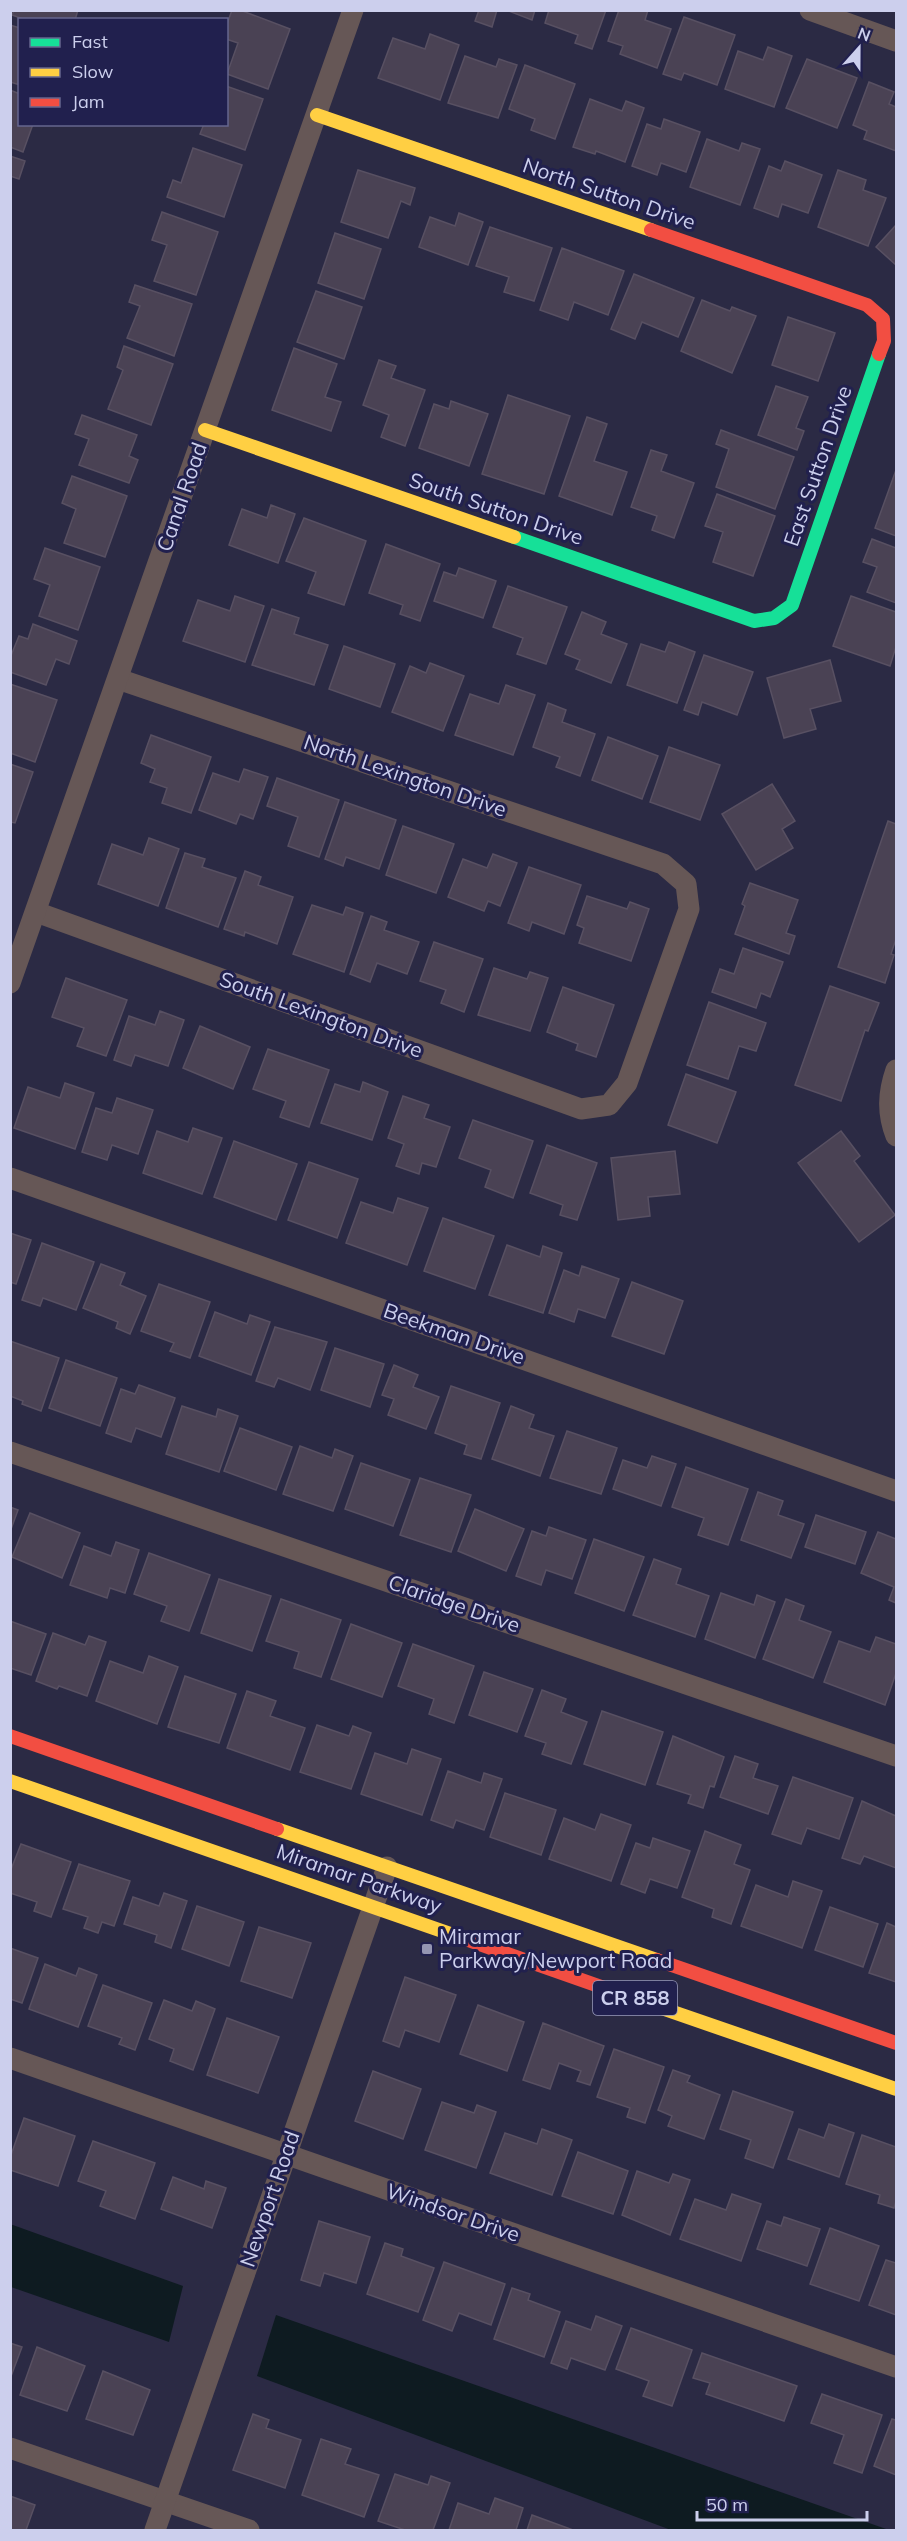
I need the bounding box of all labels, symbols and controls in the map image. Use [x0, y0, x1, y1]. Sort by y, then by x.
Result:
legend [18, 18, 228, 126]
north arrow [829, 18, 889, 78]
text: N [855, 22, 874, 45]
text: Fast [72, 30, 108, 53]
text: Slow [72, 60, 114, 83]
text: Jam [72, 90, 105, 113]
street label: North Sutton Drive [520, 151, 699, 235]
street label: East Sutton Drive [777, 382, 857, 549]
street label: Canal Road [150, 439, 212, 555]
street label: South Sutton Drive [406, 466, 587, 550]
street label: North Lexington Drive [301, 728, 510, 822]
street label: South Lexington Drive [216, 965, 426, 1063]
street label: Beekman Drive [380, 1297, 528, 1369]
street label: Claridge Drive [385, 1568, 524, 1638]
street label: Miramar Parkway [273, 1838, 445, 1918]
place label: Miramar Parkway/Newport Road [439, 1923, 672, 1973]
marker: Miramar Parkway/Newport Road [420, 1942, 434, 1956]
road number: CR 858 [593, 1981, 677, 2015]
street label: Newport Road [234, 2127, 305, 2270]
street label: Windsor Drive [383, 2177, 524, 2247]
scale bar [697, 2484, 866, 2522]
text: 50 m [706, 2493, 748, 2516]

